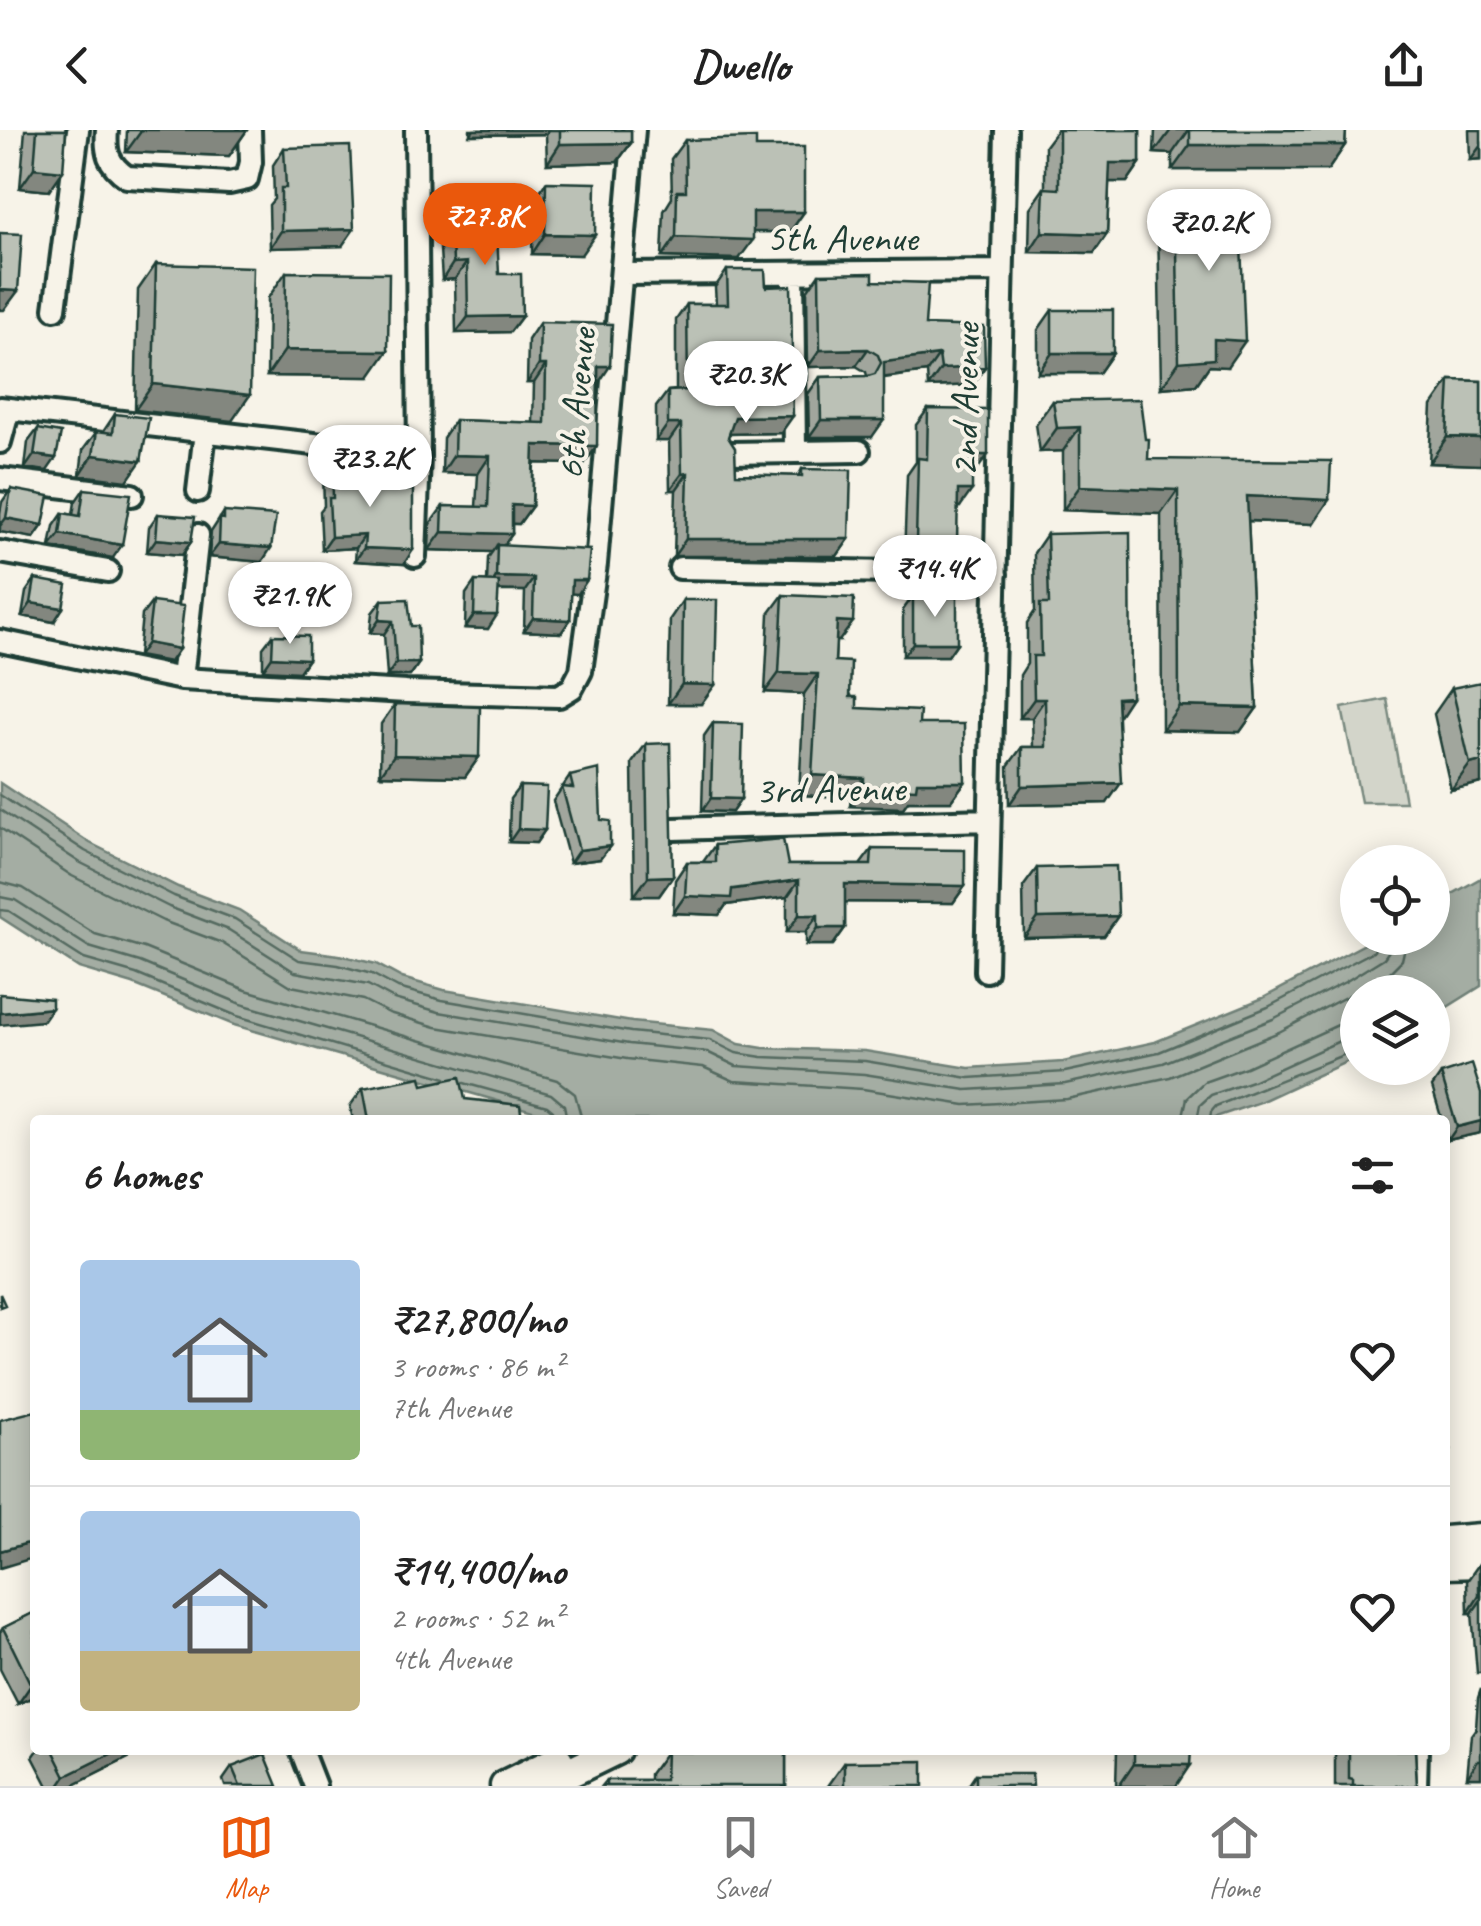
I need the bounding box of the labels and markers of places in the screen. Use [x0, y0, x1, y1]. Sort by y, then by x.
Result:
pin: ₹27.8K [404, 183, 566, 268]
pin: ₹20.2K [1128, 189, 1290, 274]
pin: ₹20.3K [665, 341, 827, 426]
pin: ₹23.2K [289, 425, 451, 510]
pin: ₹14.4K [854, 535, 1016, 620]
pin: ₹21.9K [209, 562, 371, 647]

